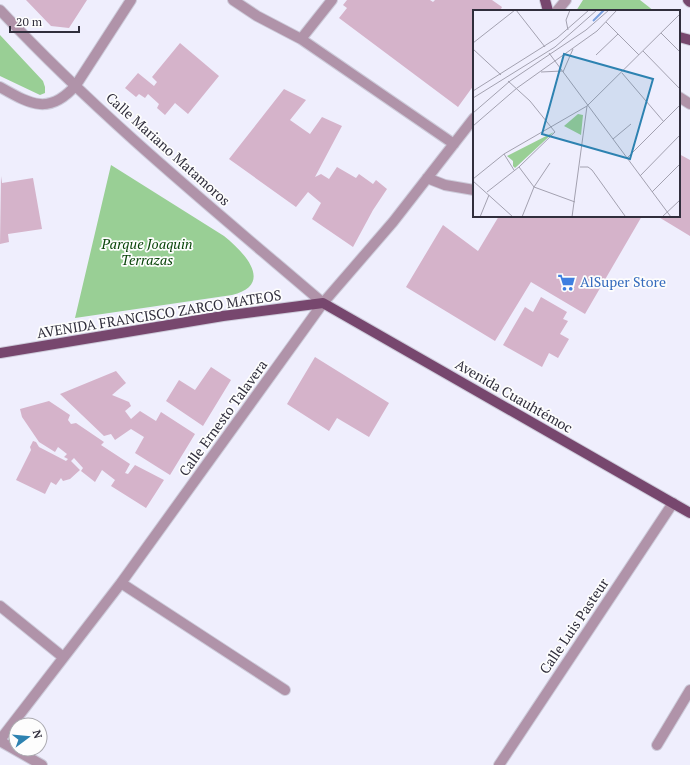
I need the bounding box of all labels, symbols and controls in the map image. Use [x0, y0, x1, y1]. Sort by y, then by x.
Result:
scale bar [10, 8, 79, 34]
inset map [473, 10, 680, 217]
text: 20 m [16, 14, 43, 29]
street label: Calle Mariano Matamoros [102, 88, 234, 209]
park label: Parque Joaquin Terrazas [100, 234, 193, 269]
supermarket icon: AlSuper Store [557, 272, 577, 292]
place label: AlSuper Store [580, 272, 666, 291]
street label: AVENIDA FRANCISCO ZARCO MATEOS [35, 285, 282, 342]
street label: Avenida Cuauhtémoc [452, 354, 576, 437]
street label: Calle Ernesto Talavera [174, 356, 271, 480]
street label: Calle Luis Pasteur [535, 574, 613, 677]
north arrow [8, 717, 48, 757]
text: N [30, 728, 46, 741]

